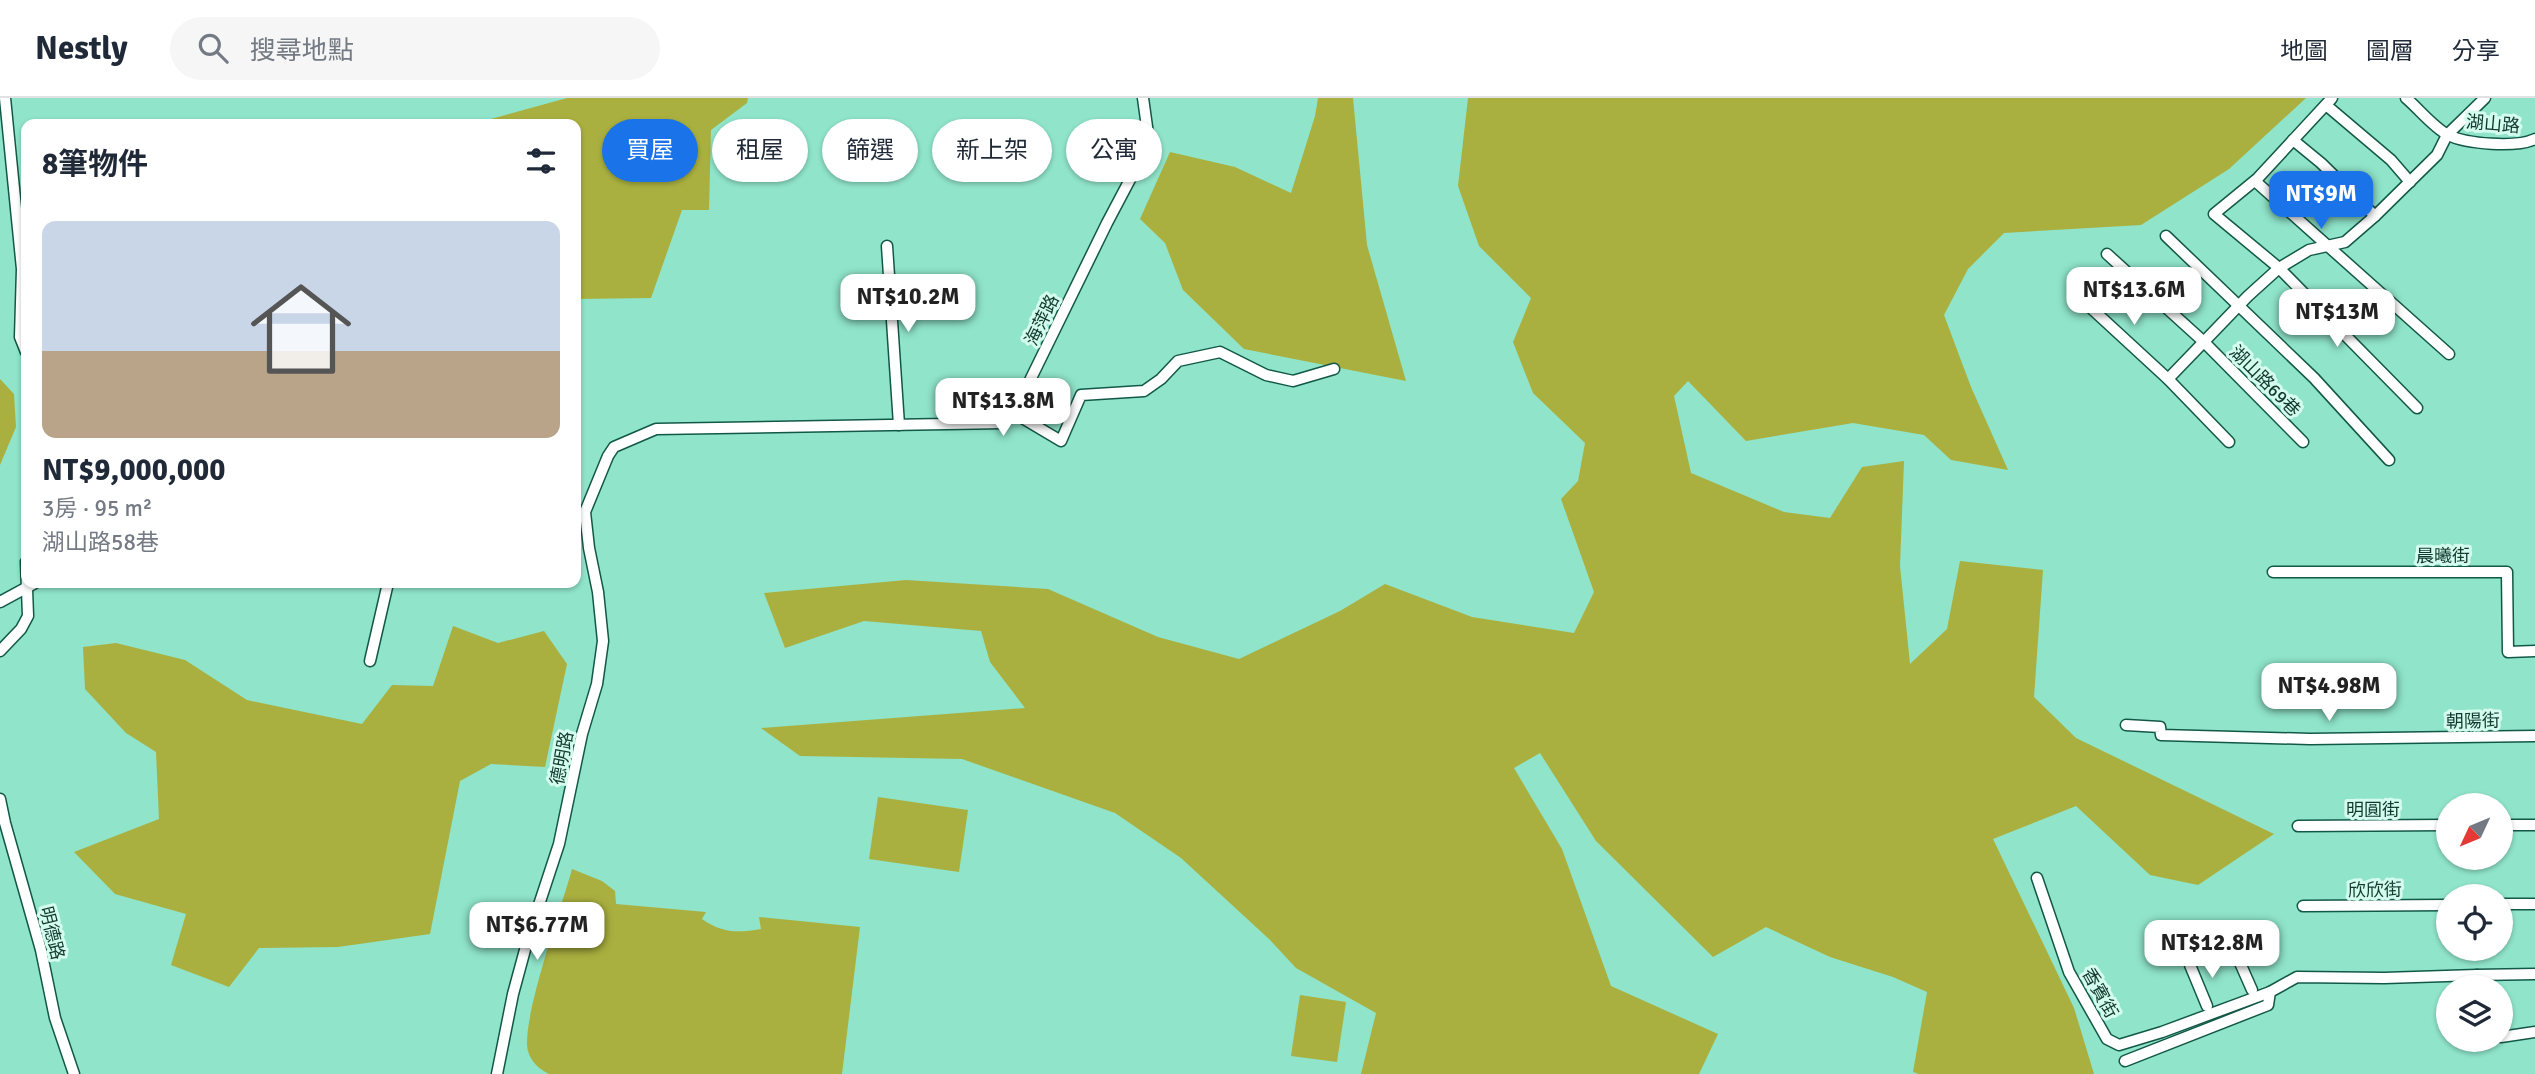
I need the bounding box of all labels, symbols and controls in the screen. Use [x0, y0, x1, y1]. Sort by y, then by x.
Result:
search box [170, 17, 660, 80]
text: Nestly [35, 28, 128, 69]
icon: search [194, 29, 232, 67]
text: 搜尋地點 [250, 35, 354, 67]
text: 地圖 [2280, 36, 2328, 66]
text: 圖層 [2366, 36, 2414, 66]
text: 分享 [2452, 36, 2500, 66]
street label: 湖山路 [2465, 111, 2521, 137]
chip: 買屋 [602, 119, 698, 182]
chip: 租屋 [712, 119, 808, 182]
chip: 篩選 [822, 119, 918, 182]
chip: 新上架 [932, 119, 1052, 182]
chip: 公寓 [1066, 119, 1162, 182]
icon: filters [522, 142, 560, 180]
text: 8筆物件 [42, 146, 148, 183]
pin: NT$9M [2272, 172, 2370, 231]
text: NT$9M [2285, 179, 2357, 208]
icon: home [238, 266, 364, 392]
pin: NT$13.6M [2062, 268, 2206, 327]
pin: NT$10.2M [836, 274, 980, 334]
text: NT$13.6M [2082, 275, 2186, 304]
text: NT$10.2M [856, 282, 960, 311]
pin: NT$13M [2280, 289, 2394, 349]
street label: 海萍路 [1020, 291, 1064, 349]
text: NT$13M [2295, 297, 2379, 326]
street label: 湖山路69巷 [2225, 341, 2305, 421]
pin: NT$13.8M [931, 378, 1075, 438]
text: NT$13.8M [951, 386, 1055, 415]
text: NT$9,000,000 [42, 452, 225, 489]
text: 3房 · 95 m² [42, 494, 152, 523]
text: 湖山路58巷 [42, 528, 159, 557]
street label: 晨曦街 [2416, 545, 2470, 567]
pin: NT$4.98M [2257, 664, 2401, 723]
text: NT$4.98M [2277, 671, 2381, 700]
street label: 朝陽街 [2446, 710, 2500, 732]
street label: 德明路 [546, 729, 578, 787]
north arrow [2436, 793, 2513, 870]
map controls [2436, 793, 2513, 1052]
street label: 明圓街 [2346, 799, 2400, 821]
street label: 欣欣街 [2348, 879, 2402, 901]
button: locate [2436, 884, 2513, 961]
pin: NT$6.77M [465, 902, 609, 962]
street label: 明德路 [35, 904, 69, 962]
text: NT$6.77M [485, 910, 589, 939]
pin: NT$12.8M [2140, 920, 2284, 980]
text: NT$12.8M [2160, 928, 2264, 957]
street label: 香賓街 [2077, 964, 2123, 1022]
button: layers [2436, 975, 2513, 1052]

